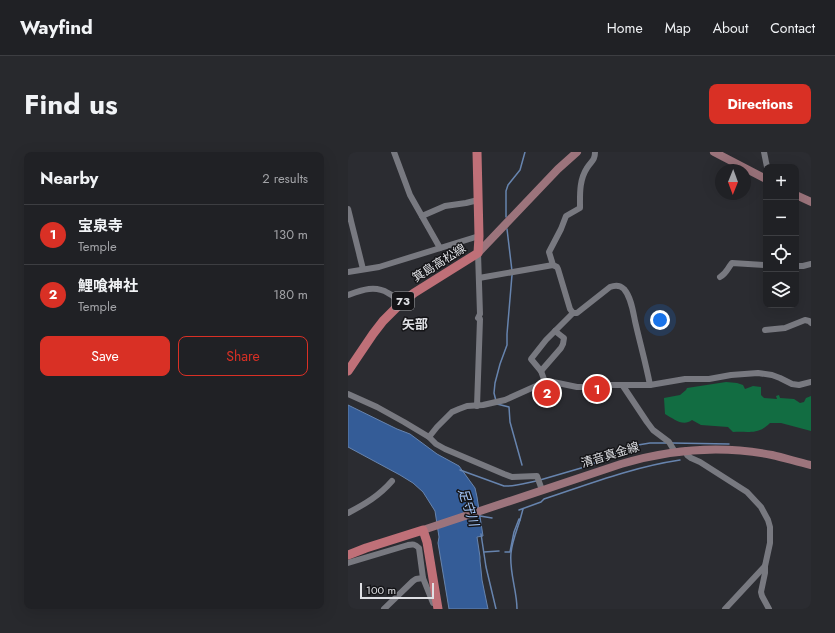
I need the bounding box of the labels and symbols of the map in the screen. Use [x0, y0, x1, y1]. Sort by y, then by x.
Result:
north arrow [715, 164, 751, 200]
street label: 箕島高松線 [409, 239, 469, 287]
road number: 73 [392, 292, 414, 310]
your location [650, 310, 670, 330]
district label: 矢部 [402, 315, 428, 334]
pin: 1 [584, 374, 610, 404]
pin: 2 [534, 378, 560, 408]
street label: 清音真金線 [579, 438, 641, 472]
water label: 足守川 [453, 486, 484, 531]
scale bar [360, 581, 434, 600]

